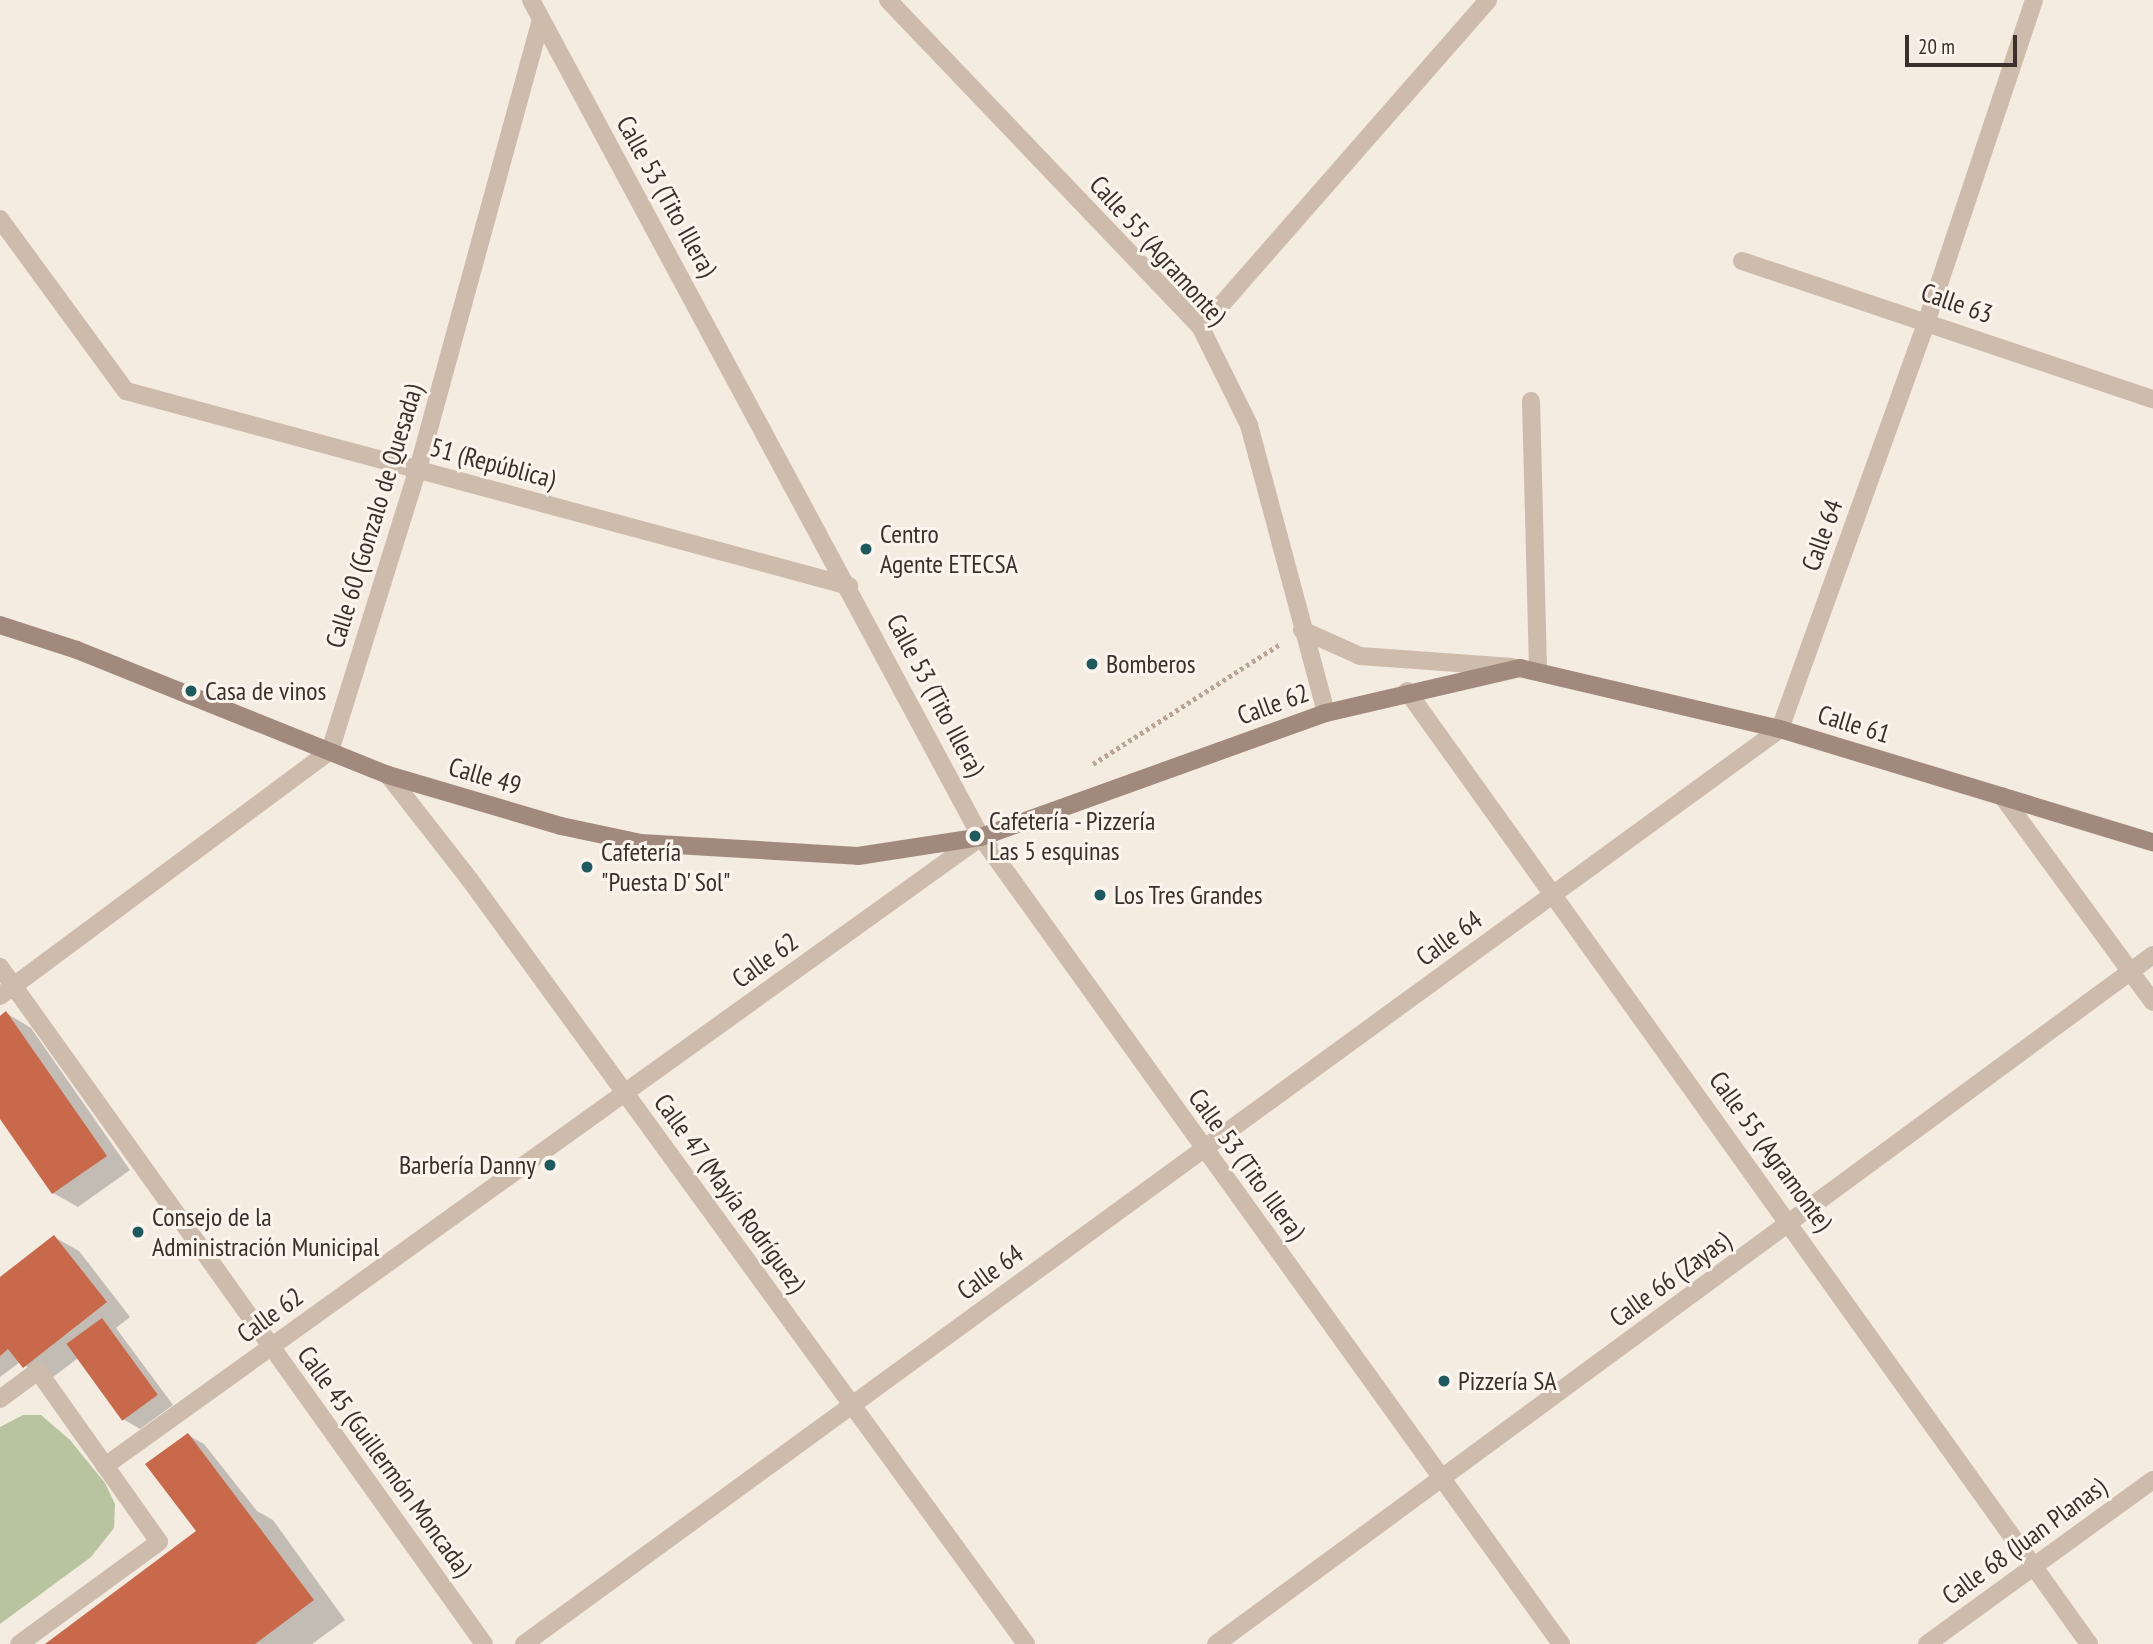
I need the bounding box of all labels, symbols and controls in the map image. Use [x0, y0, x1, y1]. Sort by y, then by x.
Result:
scale bar [1908, 21, 2020, 65]
text: 20 m [1918, 33, 1955, 60]
street label: Calle 53 (Tito Illera) [610, 110, 724, 282]
street label: Calle 55 (Agramonte) [1083, 169, 1233, 331]
street label: Calle 63 [1917, 276, 1997, 330]
street label: Calle 60 (Gonzalo de Quesada) [319, 380, 429, 652]
street label: 51 (República) [427, 431, 559, 495]
street label: Calle 64 [1795, 495, 1849, 575]
place label: Centro Agente ETECSA [880, 518, 1018, 580]
marker: Centro Agente ETECSA [858, 541, 874, 557]
street label: Calle 53 (Tito Illera) [880, 609, 992, 781]
place label: Bomberos [1106, 648, 1196, 680]
marker: Bomberos [1084, 656, 1100, 672]
place label: Casa de vinos [205, 675, 326, 707]
street label: Calle 62 [1233, 677, 1313, 731]
marker: Casa de vinos [183, 683, 199, 699]
street label: Calle 61 [1814, 698, 1894, 750]
street label: Calle 49 [445, 751, 525, 801]
place label: Cafetería - Pizzería Las 5 esquinas [989, 805, 1157, 866]
marker: Cafetería - Pizzería Las 5 esquinas [967, 828, 983, 844]
place label: Cafetería "Puesta D' Sol" [601, 836, 732, 898]
marker: Cafetería "Puesta D' Sol" [579, 859, 595, 875]
place label: Los Tres Grandes [1114, 879, 1263, 911]
marker: Los Tres Grandes [1092, 887, 1108, 903]
street label: Calle 64 [1410, 904, 1488, 972]
street label: Calle 62 [726, 926, 804, 994]
street label: Calle 55 (Agramonte) [1703, 1065, 1839, 1237]
street label: Calle 53 (Tito Illera) [1182, 1083, 1312, 1245]
street label: Calle 47 (Mayía Rodríguez) [647, 1087, 813, 1299]
place label: Barbería Danny [399, 1149, 536, 1181]
marker: Barbería Danny [542, 1157, 558, 1173]
place label: Consejo de la Administración Municipal [152, 1201, 379, 1262]
marker: Consejo de la Administración Municipal [130, 1224, 146, 1240]
street label: Calle 66 (Zayas) [1604, 1225, 1736, 1333]
street label: Calle 64 [951, 1238, 1029, 1306]
street label: Calle 62 [231, 1281, 309, 1349]
street label: Calle 45 (Guillermón Moncada) [291, 1340, 479, 1582]
place label: Pizzería SA [1458, 1365, 1557, 1397]
marker: Pizzería SA [1436, 1373, 1452, 1389]
street label: Calle 68 (Juan Planas) [1936, 1471, 2112, 1611]

